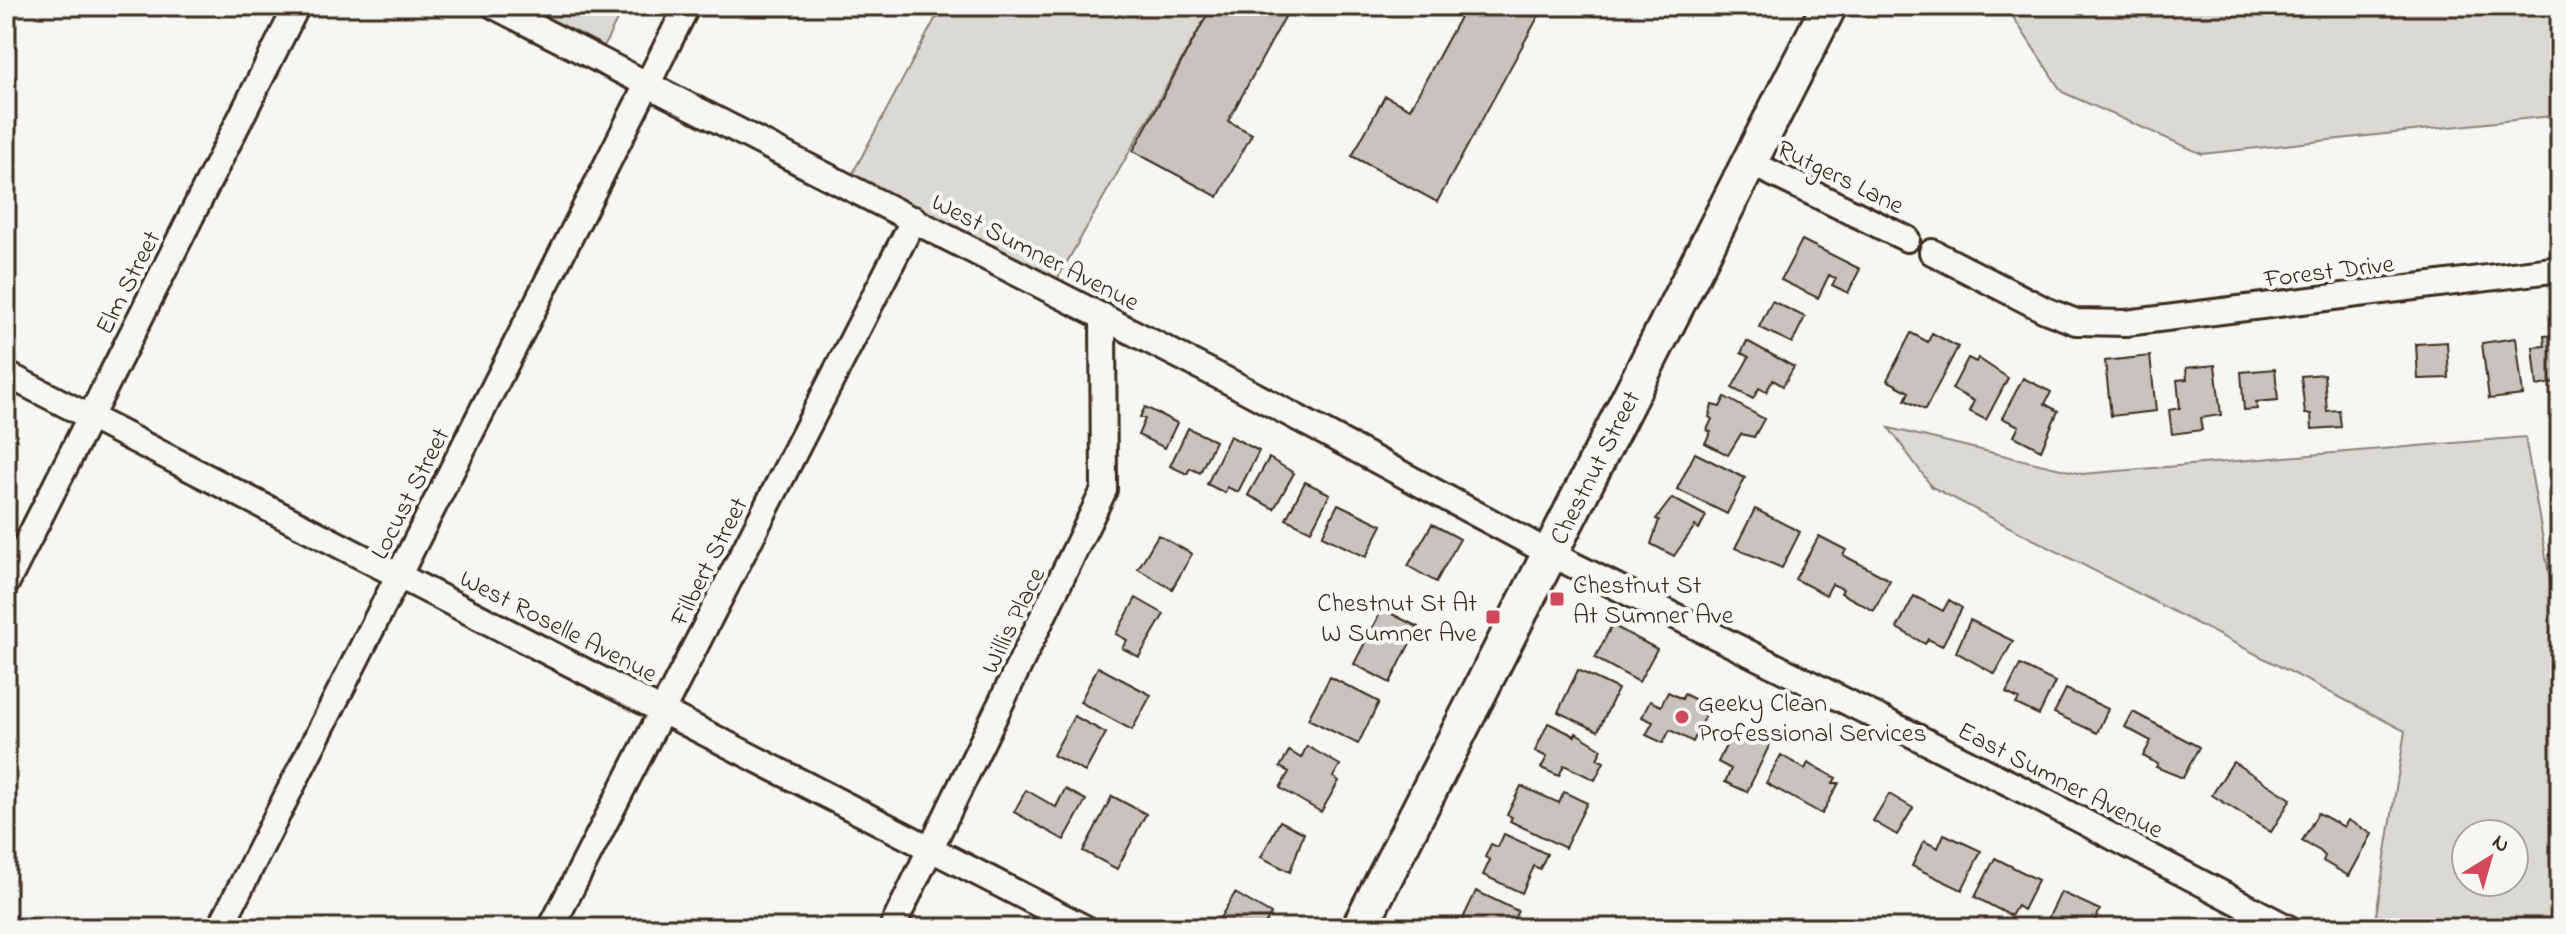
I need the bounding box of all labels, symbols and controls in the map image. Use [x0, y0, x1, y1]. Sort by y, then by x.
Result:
street label: Rutgers Lane [1770, 132, 1910, 226]
street label: West Sumner Avenue [924, 185, 1145, 323]
street label: Elm Street [87, 224, 172, 342]
street label: Forest Drive [2261, 246, 2397, 300]
street label: Chestnut Street [1541, 384, 1652, 552]
street label: Locust Street [362, 422, 461, 567]
street label: Filbert Street [661, 491, 760, 634]
street label: West Roselle Avenue [452, 561, 664, 694]
street label: Willis Place [973, 561, 1057, 681]
place label: Chestnut St At Sumner Ave [1573, 568, 1734, 636]
place label: Chestnut St At W Sumner Ave [1317, 586, 1477, 654]
marker: Chestnut St At Sumner Ave [1548, 590, 1566, 608]
marker: Chestnut St At W Sumner Ave [1484, 608, 1502, 626]
place label: Geeky Clean Professional Services [1698, 686, 1927, 754]
marker: Geeky Clean Professional Services [1673, 708, 1691, 726]
street label: East Sumner Avenue [1950, 713, 2170, 850]
north arrow [2450, 818, 2530, 898]
text: N [2485, 827, 2516, 862]

